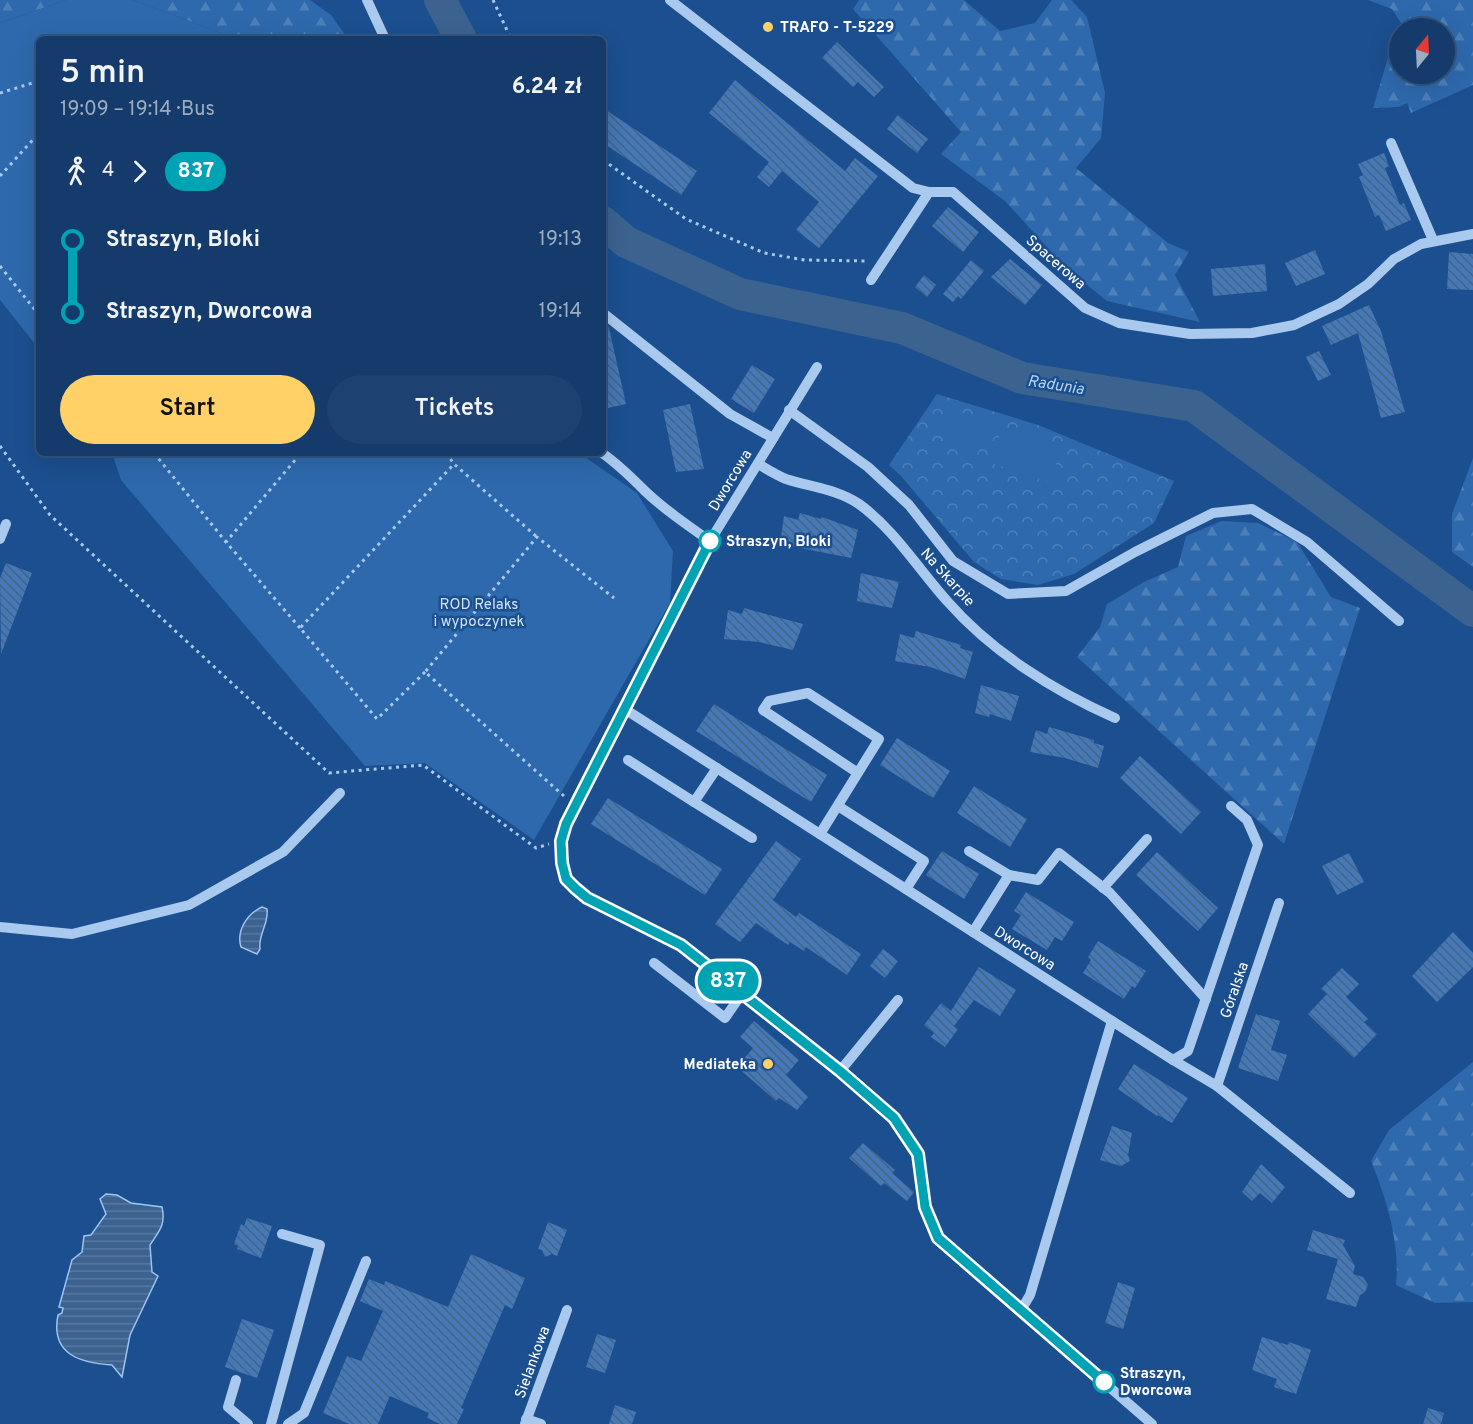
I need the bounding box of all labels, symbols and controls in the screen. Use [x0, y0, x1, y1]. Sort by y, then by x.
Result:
north arrow [1389, 18, 1455, 84]
map controls [1389, 18, 1455, 84]
place label: TRAFO - T-5229 [780, 19, 894, 38]
marker: TRAFO - T-5229 [761, 20, 775, 34]
text: 5 min [60, 53, 145, 95]
text: 6.24 zł [512, 74, 582, 101]
text: 19:09 – 19:14 · Bus [60, 97, 215, 123]
icon: walk [60, 155, 93, 188]
icon: forward [123, 155, 156, 188]
text: 4 [102, 158, 114, 184]
text: 837 [177, 158, 214, 185]
text: Straszyn, Bloki [106, 227, 260, 254]
text: 19:13 [539, 227, 582, 253]
street label: Spacerowa [1021, 232, 1089, 295]
text: Straszyn, Dworcowa [106, 299, 313, 326]
text: 19:14 [539, 299, 582, 325]
water label: Radunia [1026, 372, 1086, 400]
button: Start [60, 375, 315, 444]
button: Tickets [327, 375, 582, 444]
street label: Dworcowa [705, 446, 757, 515]
marker: Straszyn, Bloki [699, 530, 721, 552]
place label: Straszyn, Bloki [726, 533, 831, 552]
street label: Na Skarpie [916, 545, 978, 611]
park label: ROD Relaks i wypoczynek [433, 596, 525, 632]
street label: Dworcowa [990, 923, 1058, 976]
street label: Góralska [1217, 960, 1254, 1021]
line badge: 837 [694, 962, 762, 1000]
text: 837 [710, 968, 746, 995]
place label: Mediateka [684, 1056, 756, 1075]
marker: Mediateka [761, 1057, 775, 1071]
street label: Sielankowa [512, 1324, 555, 1401]
place label: Straszyn, Dworcowa [1120, 1365, 1192, 1401]
marker: Straszyn, Dworcowa [1093, 1371, 1115, 1393]

